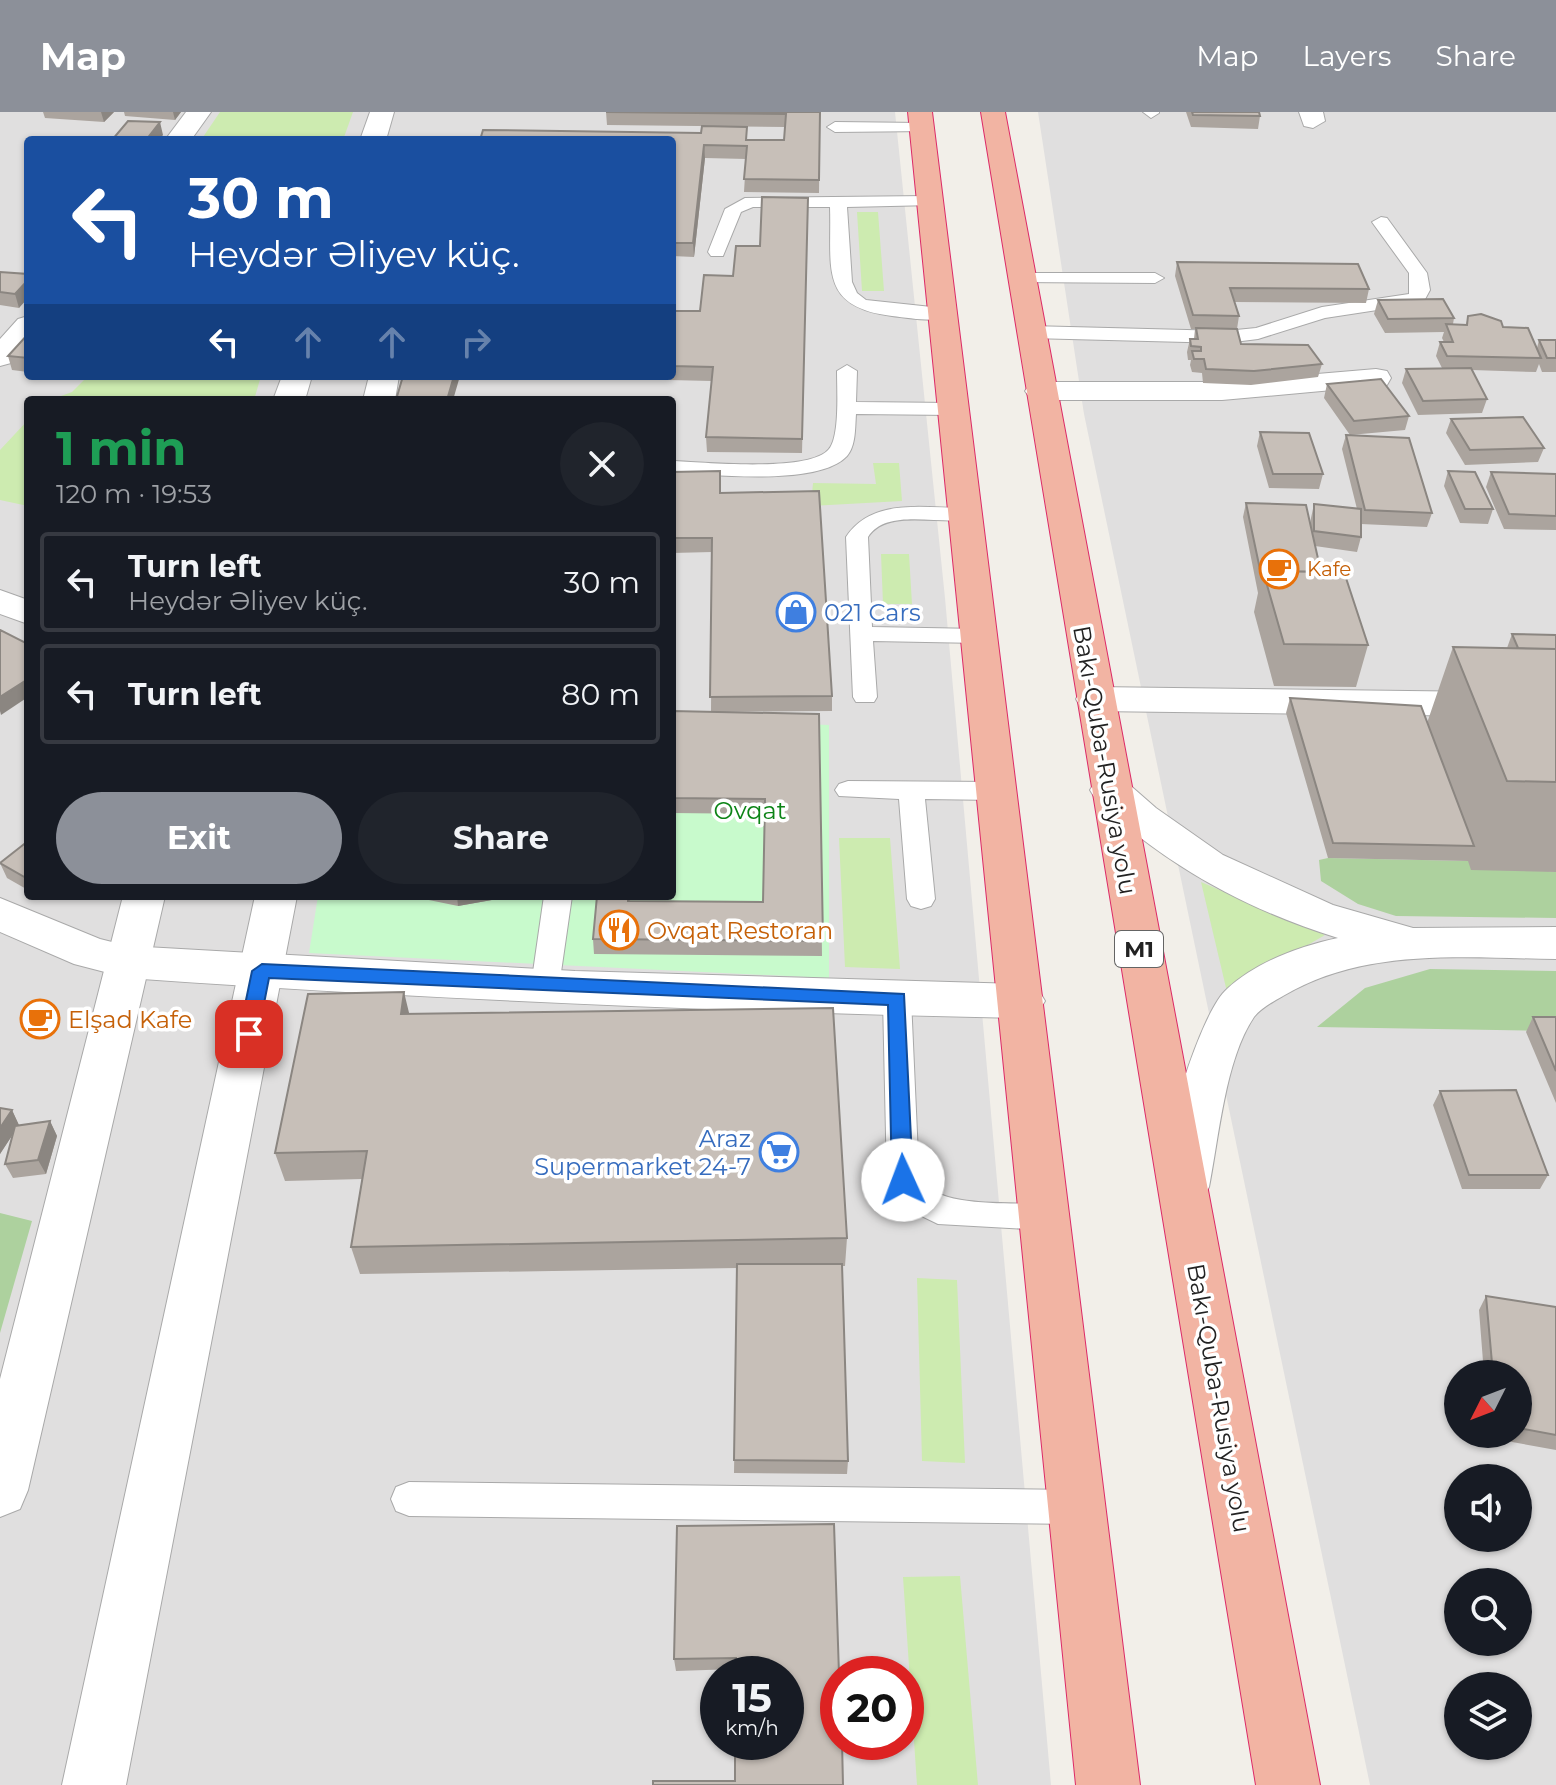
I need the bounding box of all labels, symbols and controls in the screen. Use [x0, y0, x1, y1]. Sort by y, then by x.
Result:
text: Map [40, 33, 126, 80]
text: Map [1196, 39, 1259, 73]
text: Layers [1303, 39, 1392, 73]
text: Share [1436, 39, 1516, 73]
text: 30 m [188, 164, 334, 232]
icon: left [56, 168, 160, 272]
text: Heydər Əliyev küç. [188, 232, 520, 276]
icon: left [202, 320, 246, 364]
icon: ahead [286, 320, 330, 364]
icon: ahead [370, 320, 414, 364]
icon: right [454, 320, 498, 364]
text: 1 min [56, 419, 186, 477]
button: close [560, 422, 644, 506]
text: 120 m · 19:53 [56, 478, 212, 510]
text: Turn left [128, 548, 261, 585]
cafe icon: Kafe [1258, 548, 1300, 590]
place label: Kafe [1307, 557, 1351, 581]
icon: left [60, 560, 104, 604]
text: 30 m [564, 564, 640, 601]
text: Heydər Əliyev küç. [128, 585, 368, 617]
shop icon: 021 Cars [775, 591, 817, 633]
place label: 021 Cars [824, 598, 921, 627]
street label: Bakı-Quba-Rusiya yolu [1067, 623, 1143, 897]
icon: left [60, 672, 104, 716]
text: Turn left [128, 676, 261, 713]
text: 80 m [561, 676, 640, 713]
button: Exit [56, 792, 342, 884]
button: Share [358, 792, 644, 884]
park label: Ovqat [714, 796, 787, 825]
restaurant icon: Ovqat Restoran [598, 909, 640, 951]
place label: Ovqat Restoran [647, 916, 833, 945]
road number: M1 [1115, 931, 1163, 967]
cafe icon: Elşad Kafe [19, 998, 61, 1040]
pin [215, 1000, 283, 1068]
place label: Elşad Kafe [68, 1005, 192, 1034]
icon: arrive [227, 1012, 271, 1056]
place label: Araz Supermarket 24-7 [534, 1124, 751, 1181]
supermarket icon: Araz Supermarket 24-7 [758, 1131, 800, 1173]
position arrow [861, 1138, 945, 1222]
street label: Bakı-Quba-Rusiya yolu [1181, 1261, 1257, 1535]
north arrow [1444, 1360, 1532, 1448]
map controls [1444, 1360, 1532, 1760]
button: sound [1444, 1464, 1532, 1552]
button: search [1444, 1568, 1532, 1656]
speed limit sign: 20 [820, 1656, 924, 1760]
button: layers [1444, 1672, 1532, 1760]
text: 15 [732, 1673, 772, 1722]
text: km/h [725, 1716, 779, 1740]

